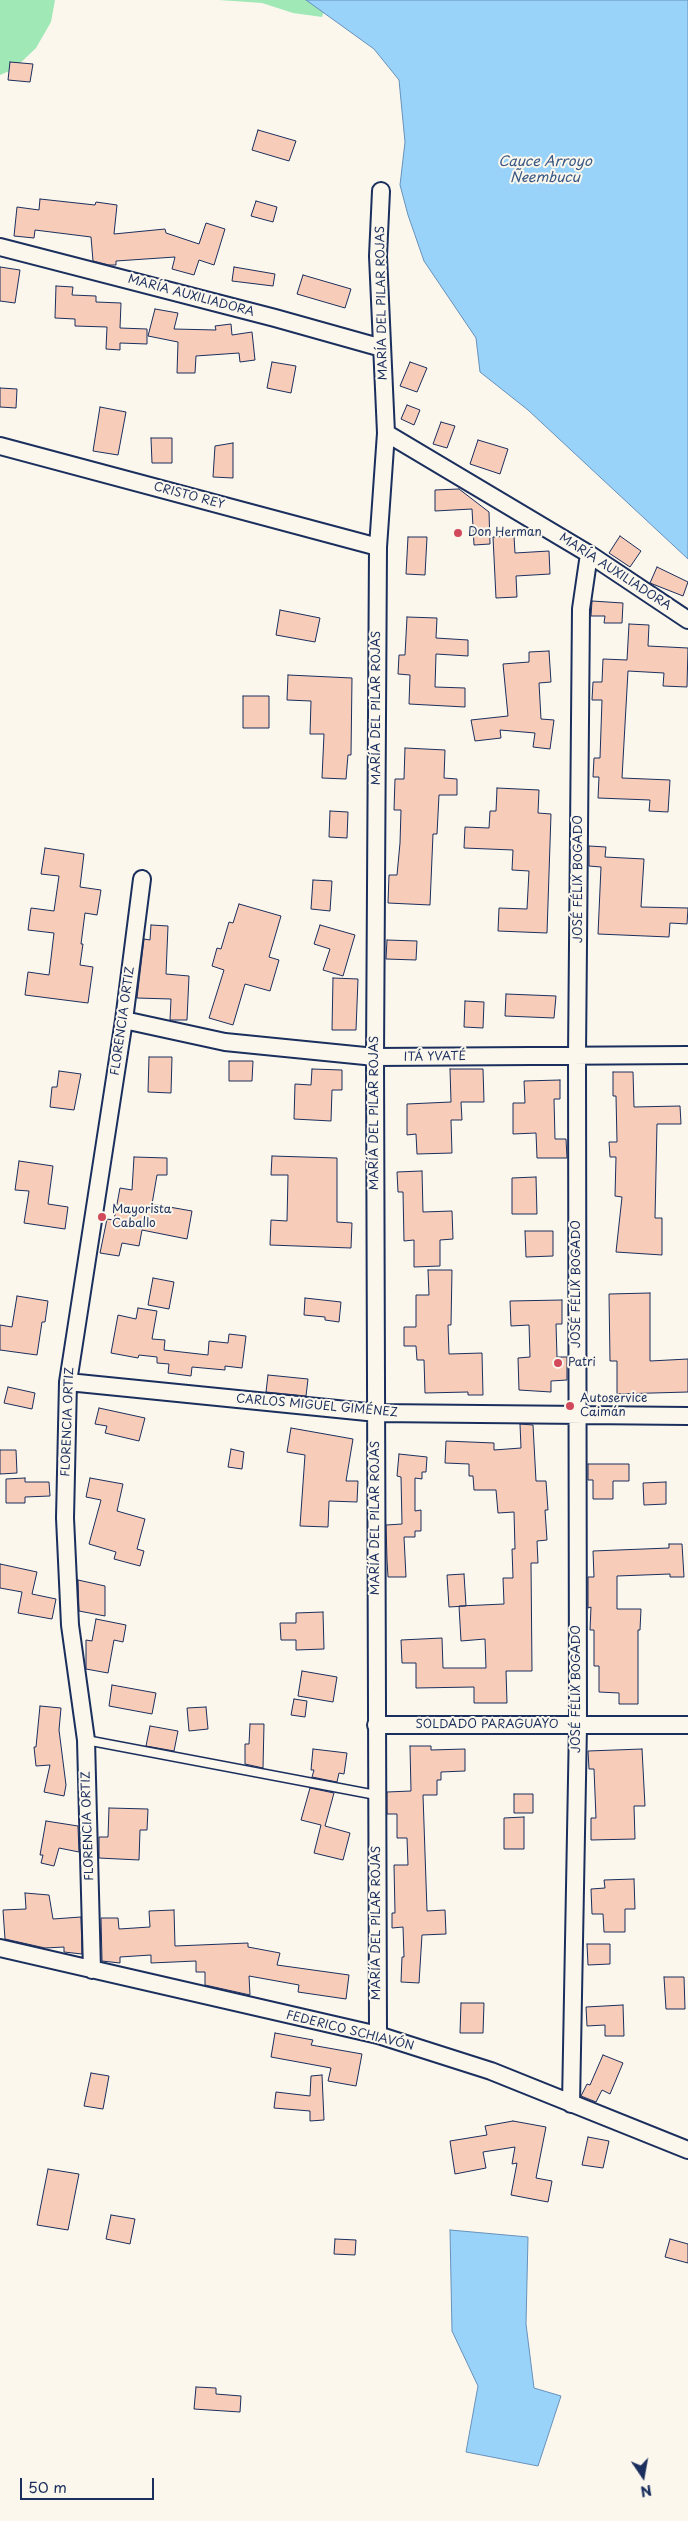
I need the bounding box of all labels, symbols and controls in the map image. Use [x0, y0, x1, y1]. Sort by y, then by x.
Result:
water label: Cauce Arroyo Ñeembucu [498, 154, 592, 186]
street label: MARÍA DEL PILAR ROJAS [373, 226, 391, 380]
street label: MARÍA AUXILIADORA [126, 272, 256, 320]
street label: CRISTO REY [152, 480, 226, 512]
place label: Don Herman [468, 526, 542, 540]
marker: Don Herman [452, 527, 464, 539]
street label: MARÍA AUXILIADORA [556, 530, 674, 614]
street label: MARÍA DEL PILAR ROJAS [370, 631, 384, 785]
street label: JOSÉ FÉLIX BOGADO [572, 815, 586, 943]
street label: FLORENCIA ORTIZ [108, 966, 138, 1076]
street label: MARÍA DEL PILAR ROJAS [368, 1036, 382, 1190]
street label: ITÁ YVATÉ [404, 1049, 466, 1065]
place label: Mayorista Caballo [112, 1203, 172, 1231]
marker: Mayorista Caballo [96, 1211, 108, 1223]
street label: JOSÉ FÉLIX BOGADO [570, 1220, 584, 1348]
place label: Patri [568, 1356, 596, 1370]
marker: Patri [552, 1357, 564, 1369]
street label: FLORENCIA ORTIZ [59, 1367, 77, 1477]
street label: CARLOS MIGUEL GIMÉNEZ [235, 1392, 399, 1420]
place label: Autoservice Caimán [580, 1392, 647, 1420]
marker: Autoservice Caimán [564, 1400, 576, 1412]
street label: MARÍA DEL PILAR ROJAS [369, 1441, 383, 1595]
street label: JOSÉ FÉLIX BOGADO [570, 1625, 584, 1753]
street label: SOLDADO PARAGUAYO [415, 1718, 559, 1732]
street label: FLORENCIA ORTIZ [79, 1771, 97, 1881]
street label: MARÍA DEL PILAR ROJAS [370, 1846, 384, 2000]
street label: FEDERICO SCHIAVÓN [285, 2008, 415, 2054]
north arrow [618, 2451, 668, 2501]
scale bar [22, 2468, 156, 2500]
text: 50 m [28, 2475, 67, 2498]
text: N [639, 2480, 654, 2503]

